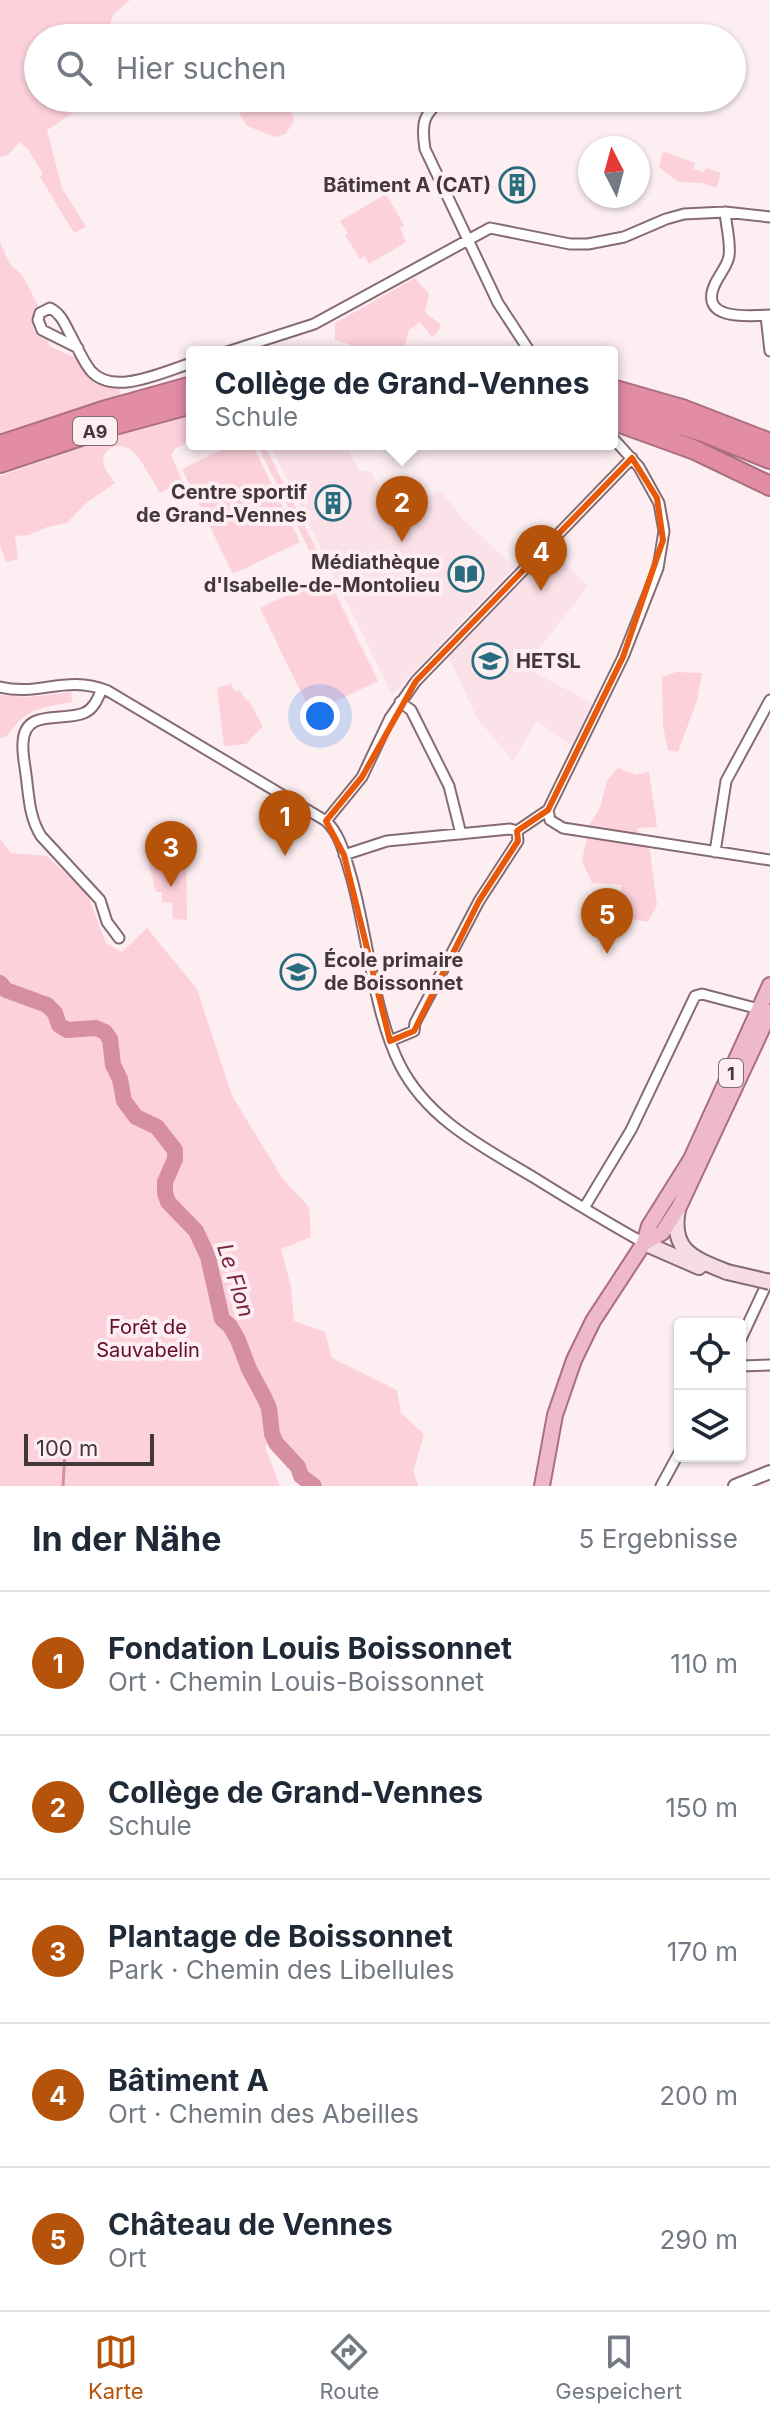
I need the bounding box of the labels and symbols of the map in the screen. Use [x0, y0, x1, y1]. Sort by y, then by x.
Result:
north arrow [578, 136, 650, 208]
building icon: Bâtiment A (CAT) [498, 166, 536, 204]
place label: Bâtiment A (CAT) [323, 173, 491, 197]
road number: A9 [73, 417, 117, 445]
pin: 2 [376, 476, 428, 542]
place label: Centre sportif de Grand-Vennes [136, 480, 307, 527]
building icon: Centre sportif de Grand-Vennes [314, 484, 352, 522]
pin: 4 [515, 525, 567, 591]
place label: Médiathèque d'Isabelle-de-Montolieu [204, 550, 440, 597]
library icon: Médiathèque d'Isabelle-de-Montolieu [447, 555, 485, 593]
school or university icon: HETSL [471, 642, 509, 680]
place label: HETSL [516, 649, 581, 673]
your location [300, 696, 340, 736]
pin: 1 [259, 790, 311, 856]
pin: 3 [145, 821, 197, 887]
pin: 5 [581, 888, 633, 954]
place label: École primaire de Boissonnet [324, 947, 464, 995]
school or university icon: École primaire de Boissonnet [279, 953, 317, 991]
road number: 1 [719, 1059, 743, 1087]
water label: Le Flon [212, 1240, 260, 1320]
park label: Forêt de Sauvabelin [96, 1315, 200, 1362]
scale bar [24, 1430, 154, 1466]

